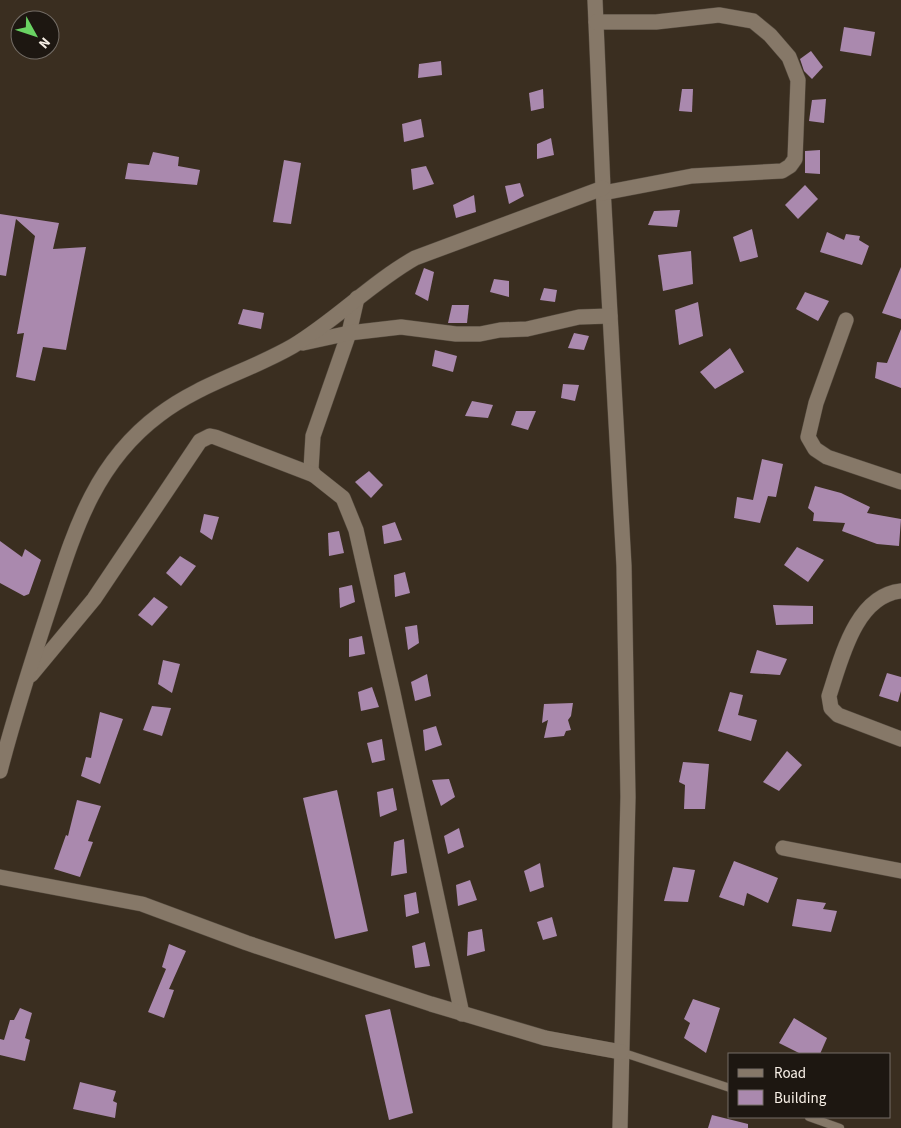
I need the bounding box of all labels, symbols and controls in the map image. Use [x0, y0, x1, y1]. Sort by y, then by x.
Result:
north arrow [10, 10, 60, 60]
text: N [34, 33, 55, 53]
legend [728, 1053, 891, 1118]
text: Road [774, 1063, 806, 1084]
text: Building [774, 1088, 827, 1109]

